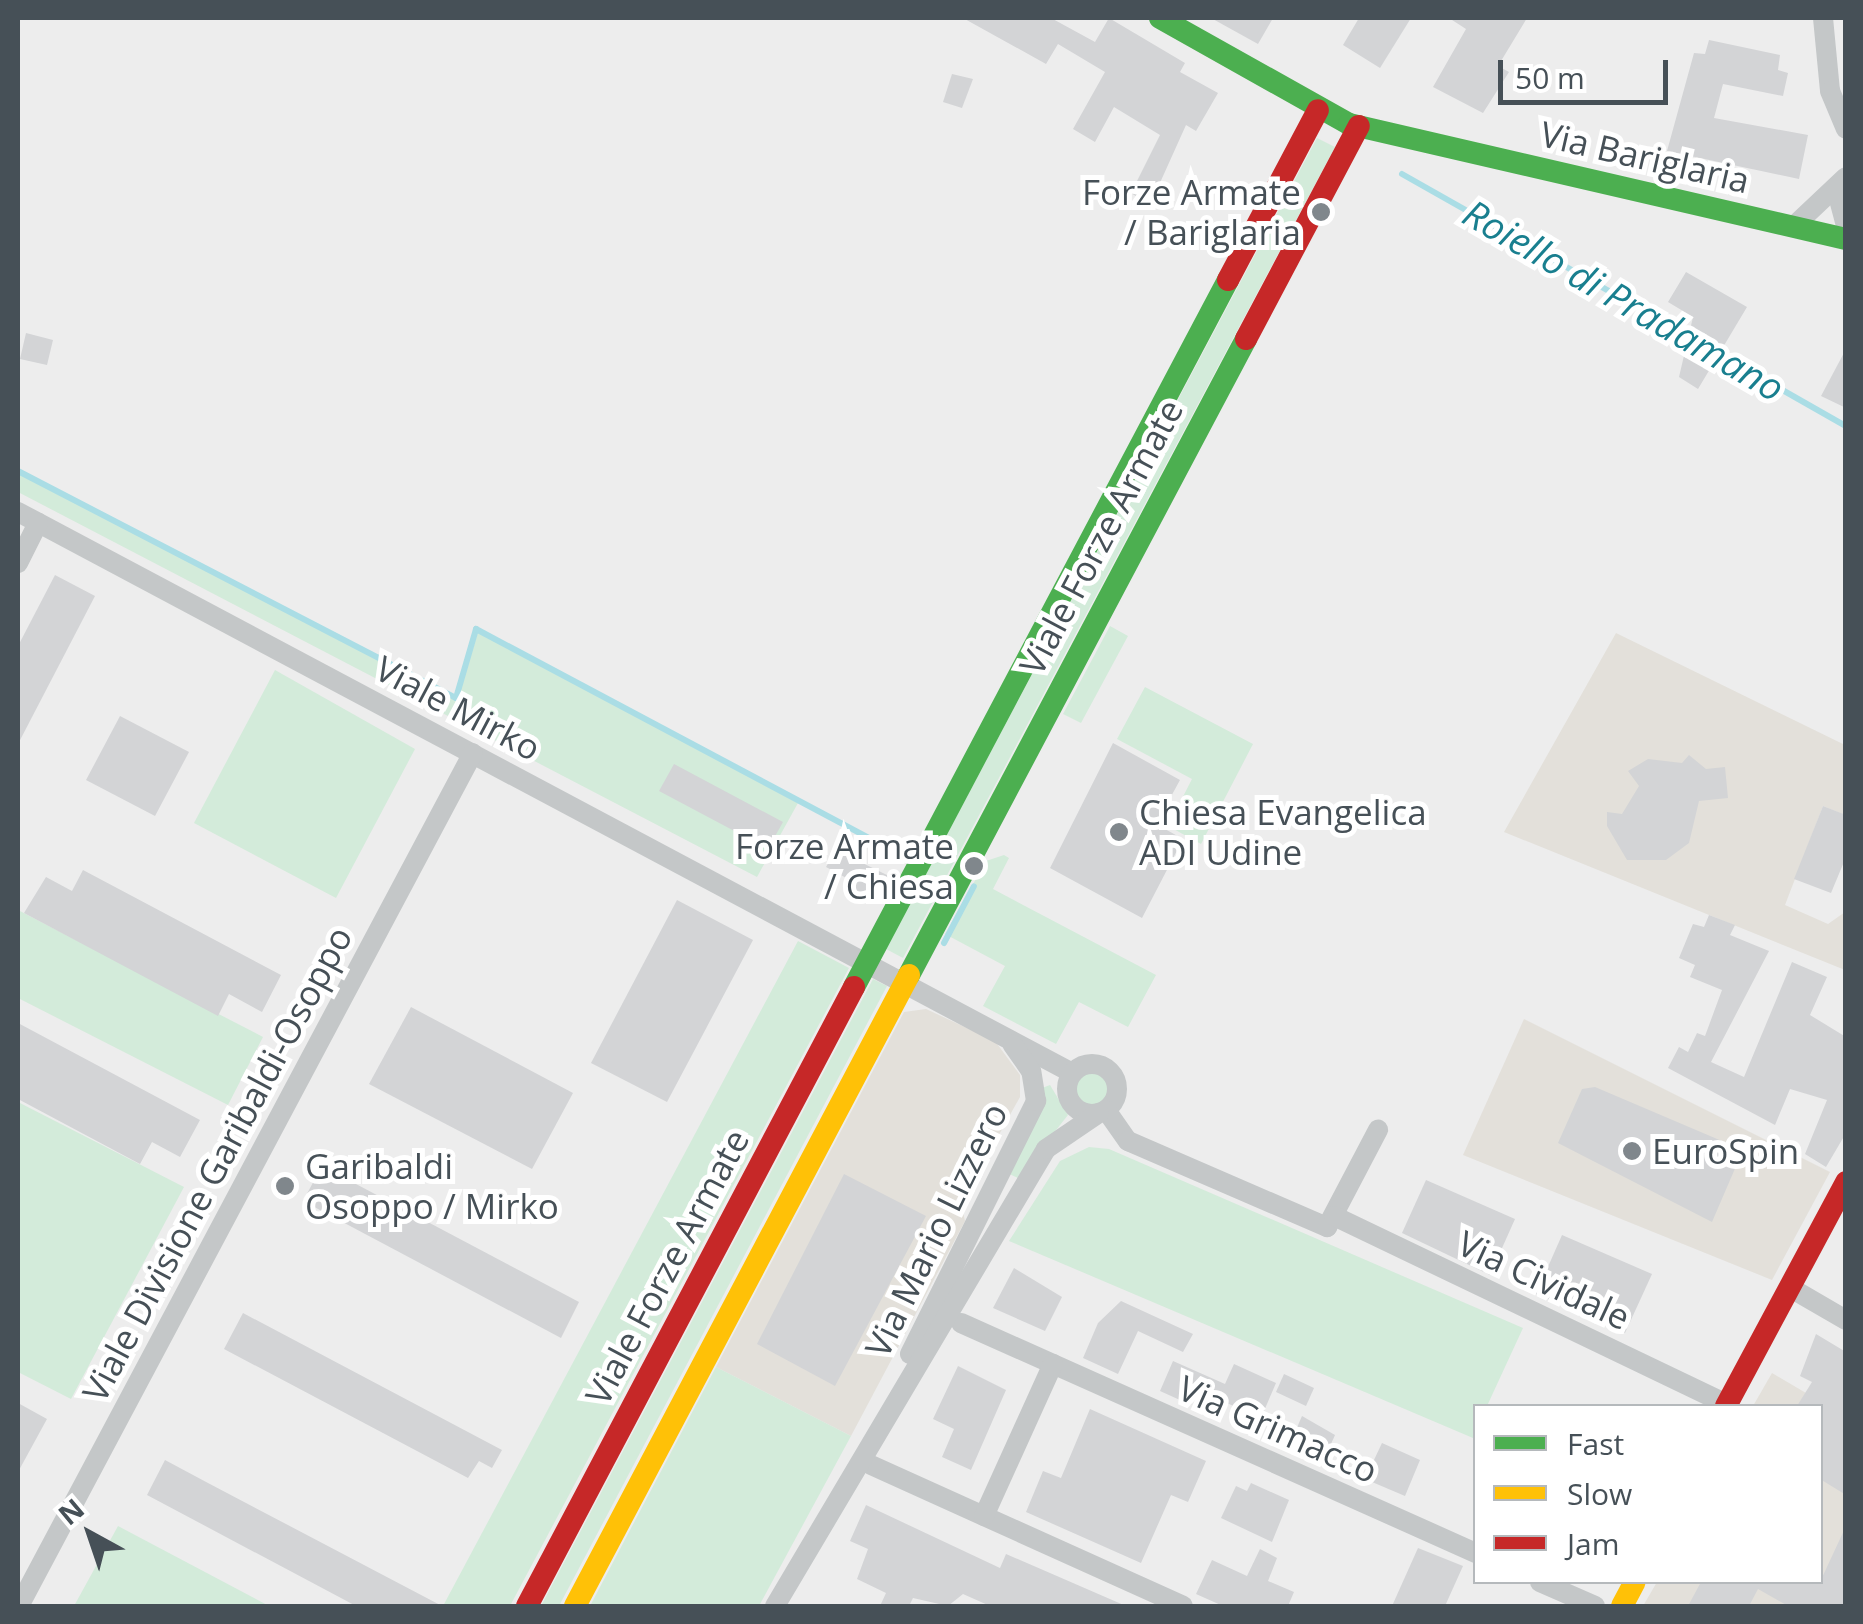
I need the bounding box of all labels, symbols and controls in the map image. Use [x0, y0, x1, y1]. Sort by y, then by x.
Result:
scale bar [1503, 40, 1673, 102]
text: 50 m [1515, 57, 1585, 98]
street label: Via Bariglaria [1536, 113, 1754, 201]
place label: Forze Armate / Bariglaria [1082, 171, 1301, 253]
water label: Roiello di Pradamano [1455, 190, 1793, 410]
marker: Forze Armate / Bariglaria [1310, 201, 1332, 223]
street label: Viale Forze Armate [1011, 392, 1191, 682]
street label: Viale Mirko [368, 647, 548, 769]
place label: Chiesa Evangelica ADI Udine [1139, 791, 1427, 873]
marker: Chiesa Evangelica ADI Udine [1108, 821, 1130, 843]
place label: Forze Armate / Chiesa [735, 825, 954, 907]
marker: Forze Armate / Chiesa [963, 855, 985, 877]
street label: Viale Divisione Garibaldi-Osoppo [74, 919, 360, 1409]
street label: Via Mario Lizzero [856, 1096, 1016, 1364]
street label: Viale Forze Armate [577, 1122, 757, 1412]
place label: EuroSpin [1652, 1130, 1799, 1172]
marker: EuroSpin [1621, 1140, 1643, 1162]
place label: Garibaldi Osoppo / Mirko [305, 1145, 559, 1227]
marker: Garibaldi Osoppo / Mirko [274, 1175, 296, 1197]
street label: Via Cividale [1451, 1222, 1637, 1338]
street label: Via Grimacco [1172, 1366, 1384, 1492]
legend [1473, 1404, 1823, 1584]
text: Fast [1567, 1423, 1624, 1464]
text: Slow [1567, 1473, 1632, 1514]
north arrow [40, 1484, 140, 1584]
text: N [50, 1489, 92, 1533]
text: Jam [1567, 1523, 1620, 1564]

